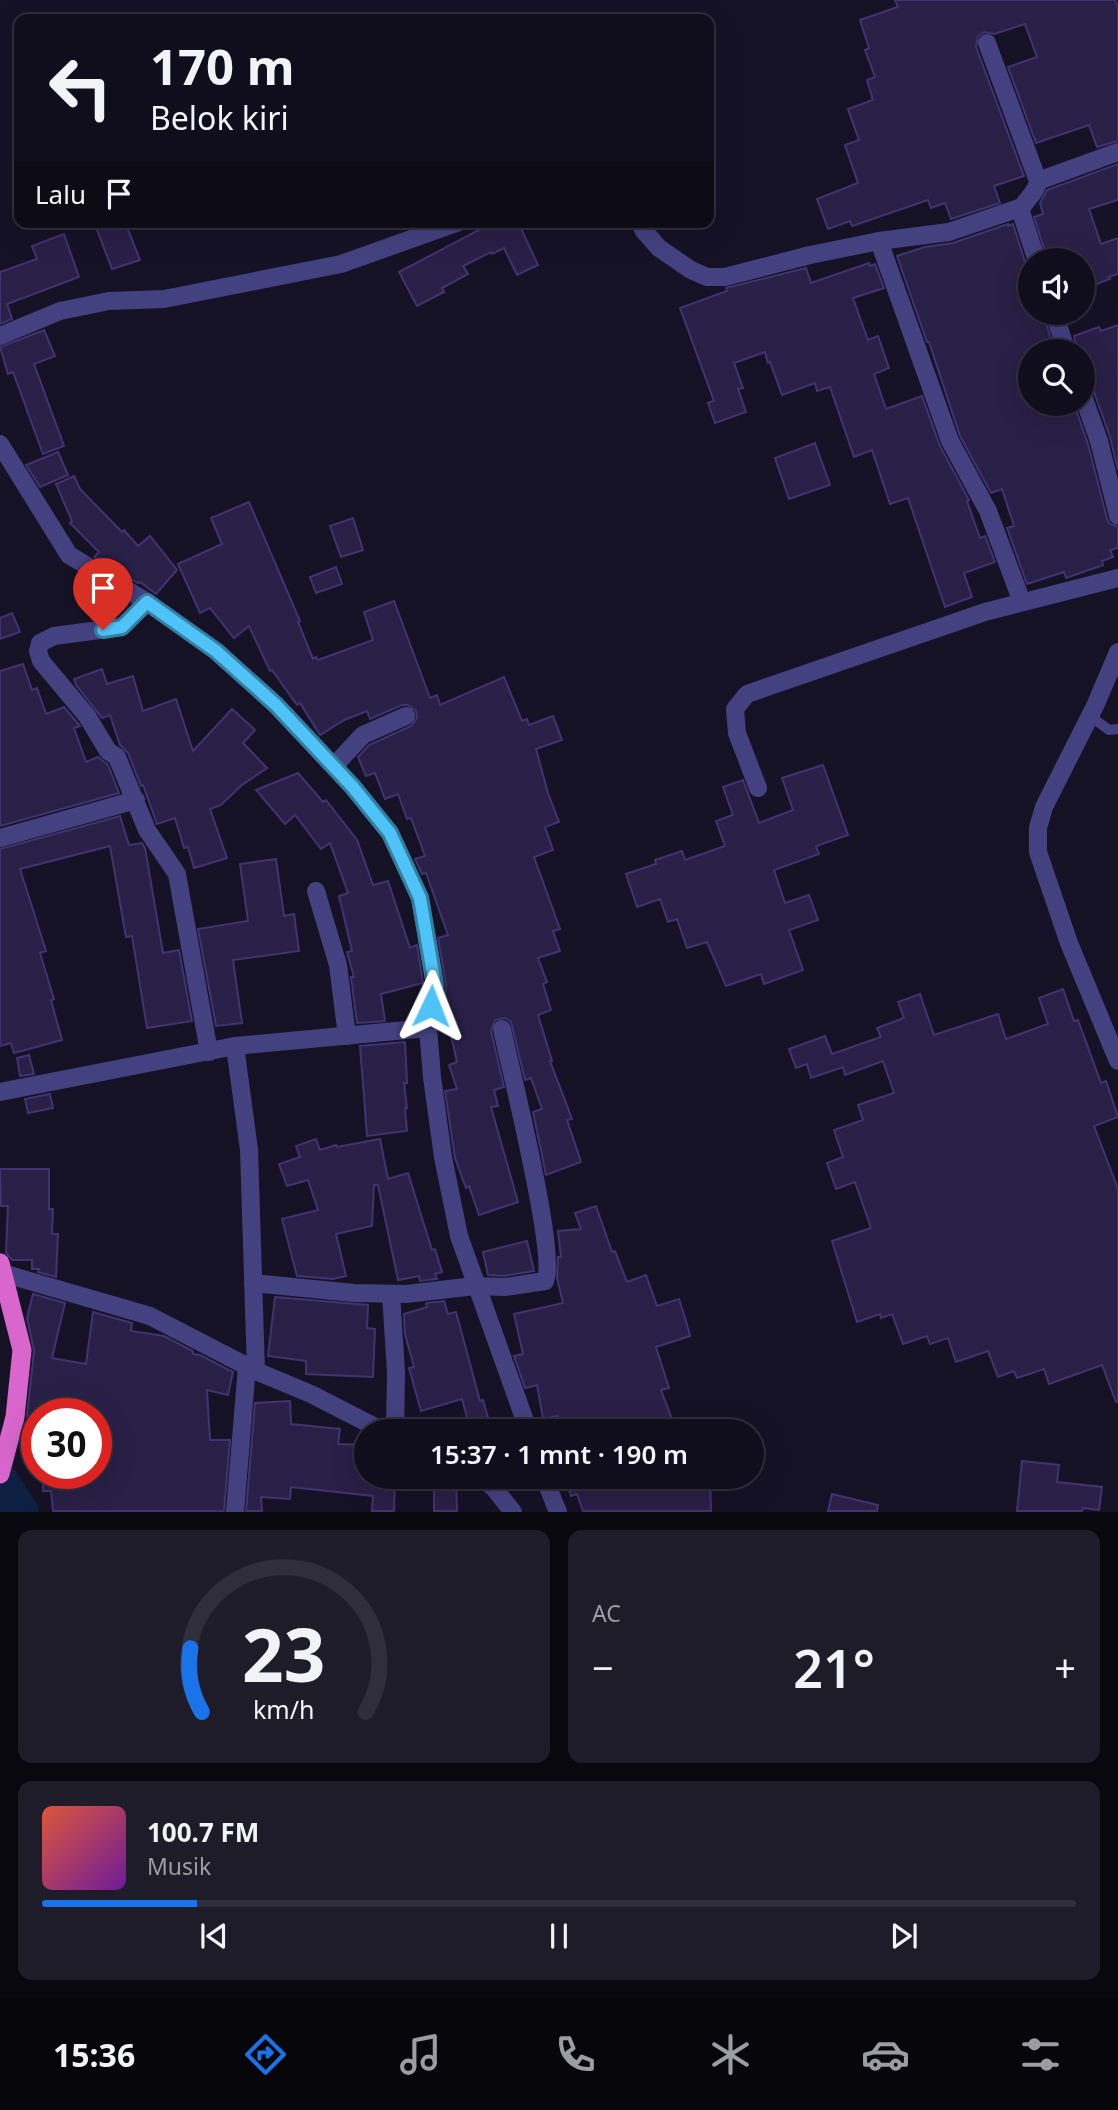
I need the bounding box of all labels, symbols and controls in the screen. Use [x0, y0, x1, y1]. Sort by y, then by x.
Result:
text: 170 m [150, 33, 295, 99]
icon: left [35, 42, 126, 133]
text: Belok kiri [150, 96, 289, 139]
icon: arrive [100, 175, 138, 213]
text: Lalu [35, 176, 86, 212]
map controls [1018, 248, 1095, 416]
button: sound [1018, 248, 1095, 325]
button: search [1018, 339, 1095, 416]
pin [73, 558, 133, 630]
icon: arrive [84, 569, 122, 607]
position arrow [394, 969, 468, 1043]
speed limit sign: 30 [21, 1398, 112, 1489]
text: 15:37 · 1 mnt · 190 m [430, 1436, 688, 1472]
text: AC [592, 1597, 621, 1629]
text: 23 [242, 1605, 326, 1704]
text: 21° [793, 1632, 875, 1703]
text: − [592, 1641, 614, 1693]
text: + [1054, 1641, 1076, 1693]
text: km/h [253, 1692, 315, 1726]
text: 100.7 FM [147, 1814, 259, 1850]
text: Musik [147, 1850, 211, 1882]
icon: previous [195, 1917, 233, 1955]
icon: pause [540, 1917, 578, 1955]
icon: next [885, 1917, 923, 1955]
icon: directions [241, 2030, 290, 2079]
icon: music [396, 2030, 445, 2079]
icon: phone [551, 2030, 600, 2079]
icon: climate [706, 2030, 755, 2079]
icon: car [861, 2030, 910, 2079]
icon: filters [1016, 2030, 1065, 2079]
text: 15:36 [53, 2033, 135, 2076]

